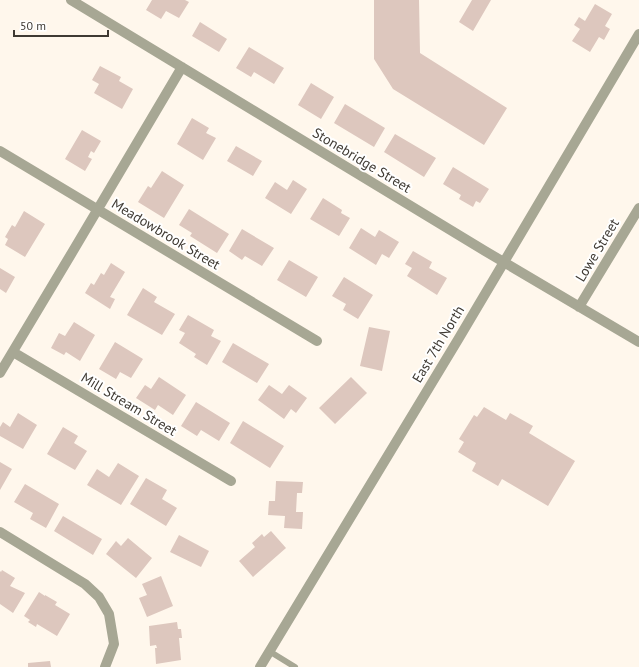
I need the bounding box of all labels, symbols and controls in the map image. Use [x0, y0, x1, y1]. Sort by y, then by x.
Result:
scale bar [14, 12, 108, 38]
text: 50 m [20, 18, 46, 33]
street label: Stonebridge Street [309, 123, 415, 197]
street label: Meadowbrook Street [108, 195, 224, 274]
street label: Lowe Street [571, 215, 623, 285]
street label: East 7th North [408, 302, 468, 386]
street label: Mill Stream Street [78, 368, 180, 440]

